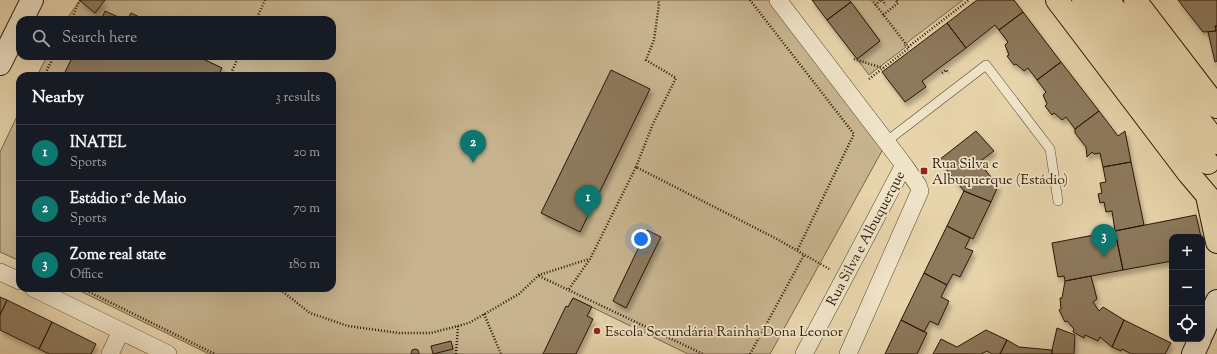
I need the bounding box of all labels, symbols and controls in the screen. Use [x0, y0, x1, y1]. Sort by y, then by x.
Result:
search box [16, 16, 336, 60]
icon: search [30, 27, 52, 49]
text: Search here [62, 28, 137, 49]
text: Nearby [32, 86, 84, 110]
text: 3 results [275, 89, 320, 107]
pin: 2 [460, 130, 486, 163]
text: INATEL [70, 133, 126, 154]
text: 1 [43, 144, 47, 162]
text: 20 m [294, 144, 320, 162]
text: Sports [70, 154, 107, 172]
place label: Rua Silva e Albuquerque (Estádio) [932, 155, 1068, 191]
marker: Rua Silva e Albuquerque (Estádio) [919, 166, 929, 176]
street label: Rua Silva e Albuquerque [823, 168, 911, 310]
pin: 1 [575, 185, 601, 218]
text: Estádio 1º de Maio [70, 189, 186, 210]
text: 2 [42, 200, 48, 218]
text: 70 m [293, 200, 320, 218]
text: Sports [70, 210, 107, 228]
pin: 3 [1091, 224, 1117, 257]
your location [631, 229, 651, 249]
map controls [1169, 234, 1205, 342]
button: + [1169, 234, 1205, 270]
text: Zome real state [70, 245, 166, 266]
text: 3 [42, 256, 48, 274]
text: 180 m [289, 256, 320, 274]
text: Office [70, 266, 103, 284]
button: − [1169, 270, 1205, 306]
button: locate [1169, 306, 1205, 342]
place label: Escola Secundária Rainha Dona Leonor [605, 323, 844, 343]
marker: Escola Secundária Rainha Dona Leonor [592, 326, 602, 336]

